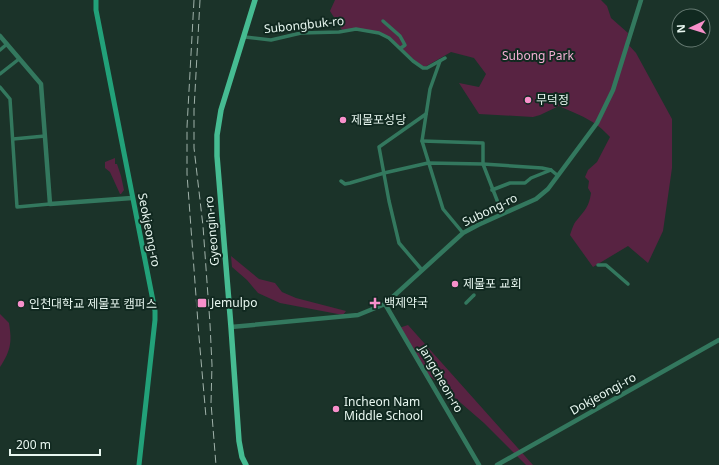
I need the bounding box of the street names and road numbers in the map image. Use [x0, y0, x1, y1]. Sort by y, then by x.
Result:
street label: Subongbuk-ro [263, 12, 345, 37]
street label: Subong-ro [459, 189, 520, 230]
street label: Seokjeong-ro [134, 192, 165, 268]
street label: Gyeongin-ro [200, 195, 223, 267]
street label: Jangcheon-ro [415, 341, 468, 416]
street label: Dokjeongi-ro [567, 368, 639, 419]

